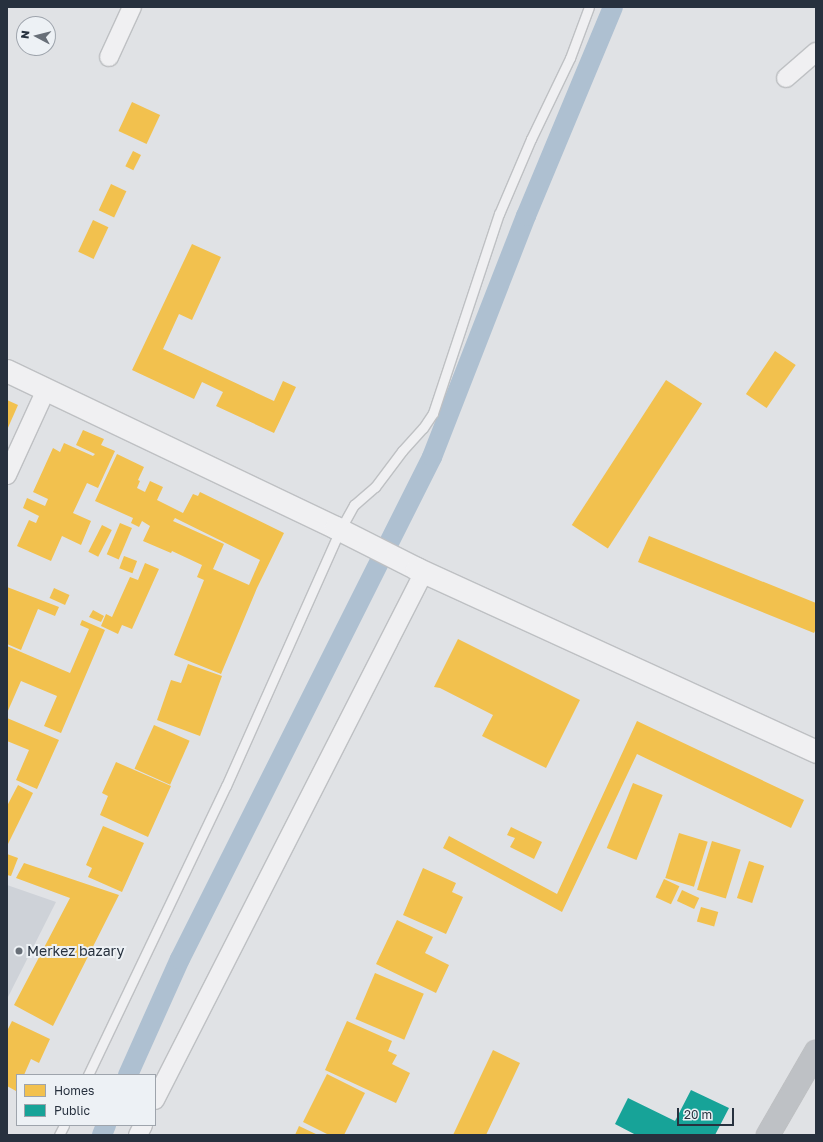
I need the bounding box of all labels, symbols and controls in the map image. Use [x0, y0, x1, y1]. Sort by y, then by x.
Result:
north arrow [16, 16, 56, 56]
text: N [18, 30, 32, 40]
place label: Merkez bazary [27, 943, 124, 959]
marker: Merkez bazary [14, 946, 24, 956]
legend [16, 1074, 156, 1126]
text: Homes [54, 1083, 94, 1098]
scale bar [679, 1100, 736, 1126]
text: Public [54, 1103, 90, 1118]
text: 20 m [684, 1107, 712, 1122]

